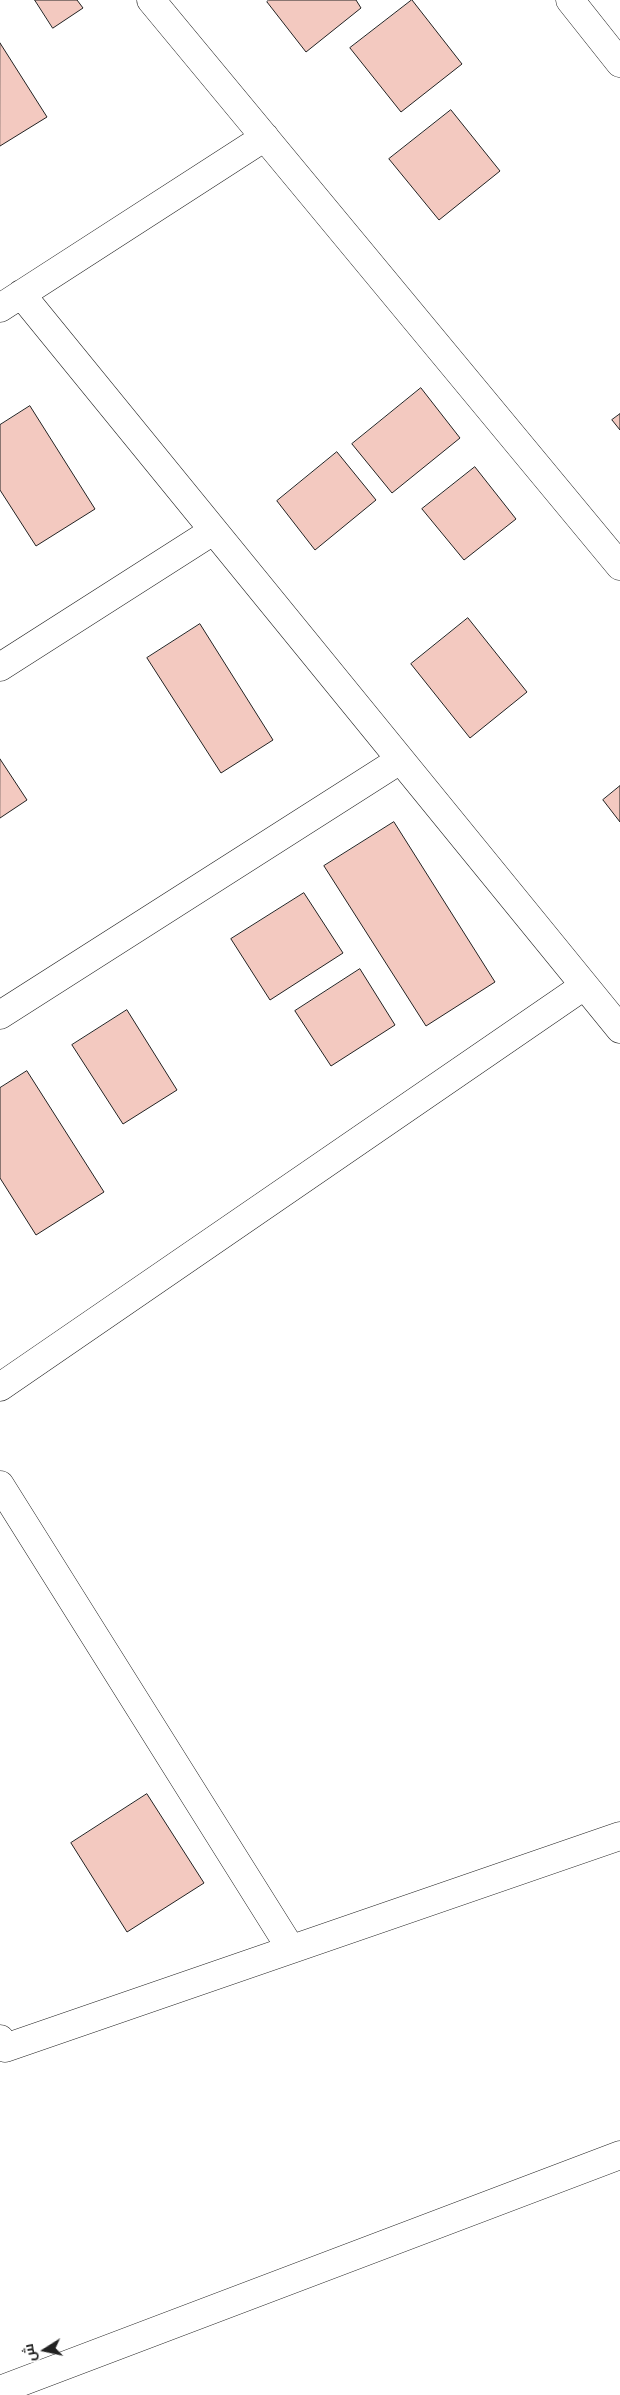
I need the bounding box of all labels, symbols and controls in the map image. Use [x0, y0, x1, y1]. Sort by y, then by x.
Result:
north arrow [20, 2325, 70, 2375]
text: ش [20, 2342, 40, 2363]

